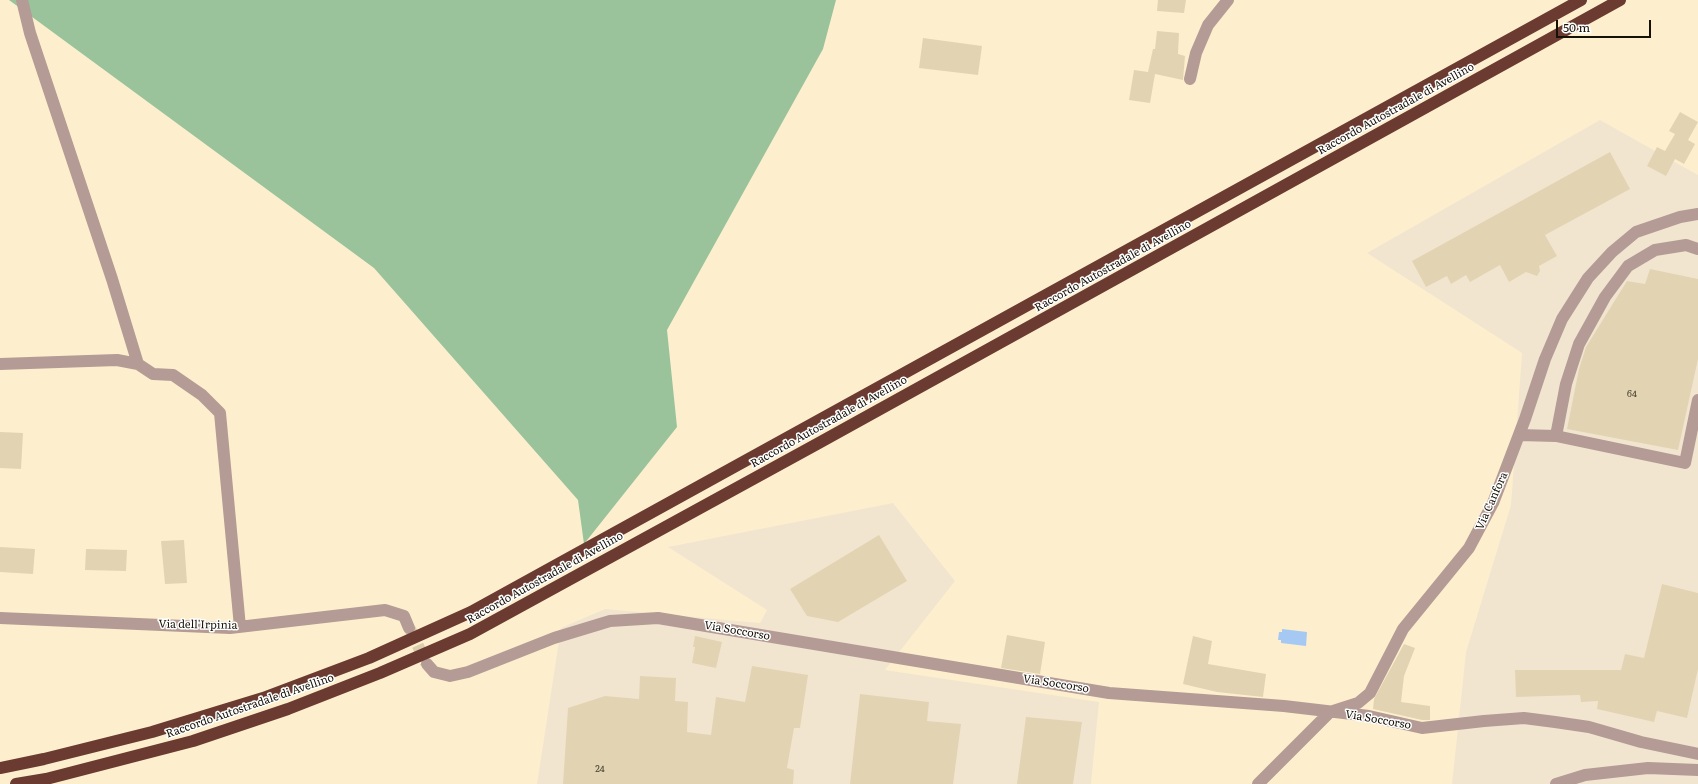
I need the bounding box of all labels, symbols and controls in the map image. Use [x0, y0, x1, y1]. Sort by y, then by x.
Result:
scale bar [1558, 12, 1653, 38]
text: 50 m [1563, 18, 1590, 36]
street label: Raccordo Autostradale di Avellino [1316, 60, 1476, 158]
street label: Raccordo Autostradale di Avellino [1033, 217, 1193, 315]
street label: Raccordo Autostradale di Avellino [749, 373, 909, 471]
house number: 64 [1627, 389, 1637, 399]
street label: Via Canfora [1473, 470, 1511, 532]
street label: Raccordo Autostradale di Avellino [465, 529, 625, 627]
street label: Via dell'Irpinia [158, 618, 238, 632]
street label: Via Soccorso [703, 619, 771, 643]
street label: Raccordo Autostradale di Avellino [164, 671, 336, 741]
street label: Via Soccorso [1022, 672, 1090, 696]
street label: Via Soccorso [1344, 708, 1412, 732]
house number: 24 [595, 764, 605, 774]

